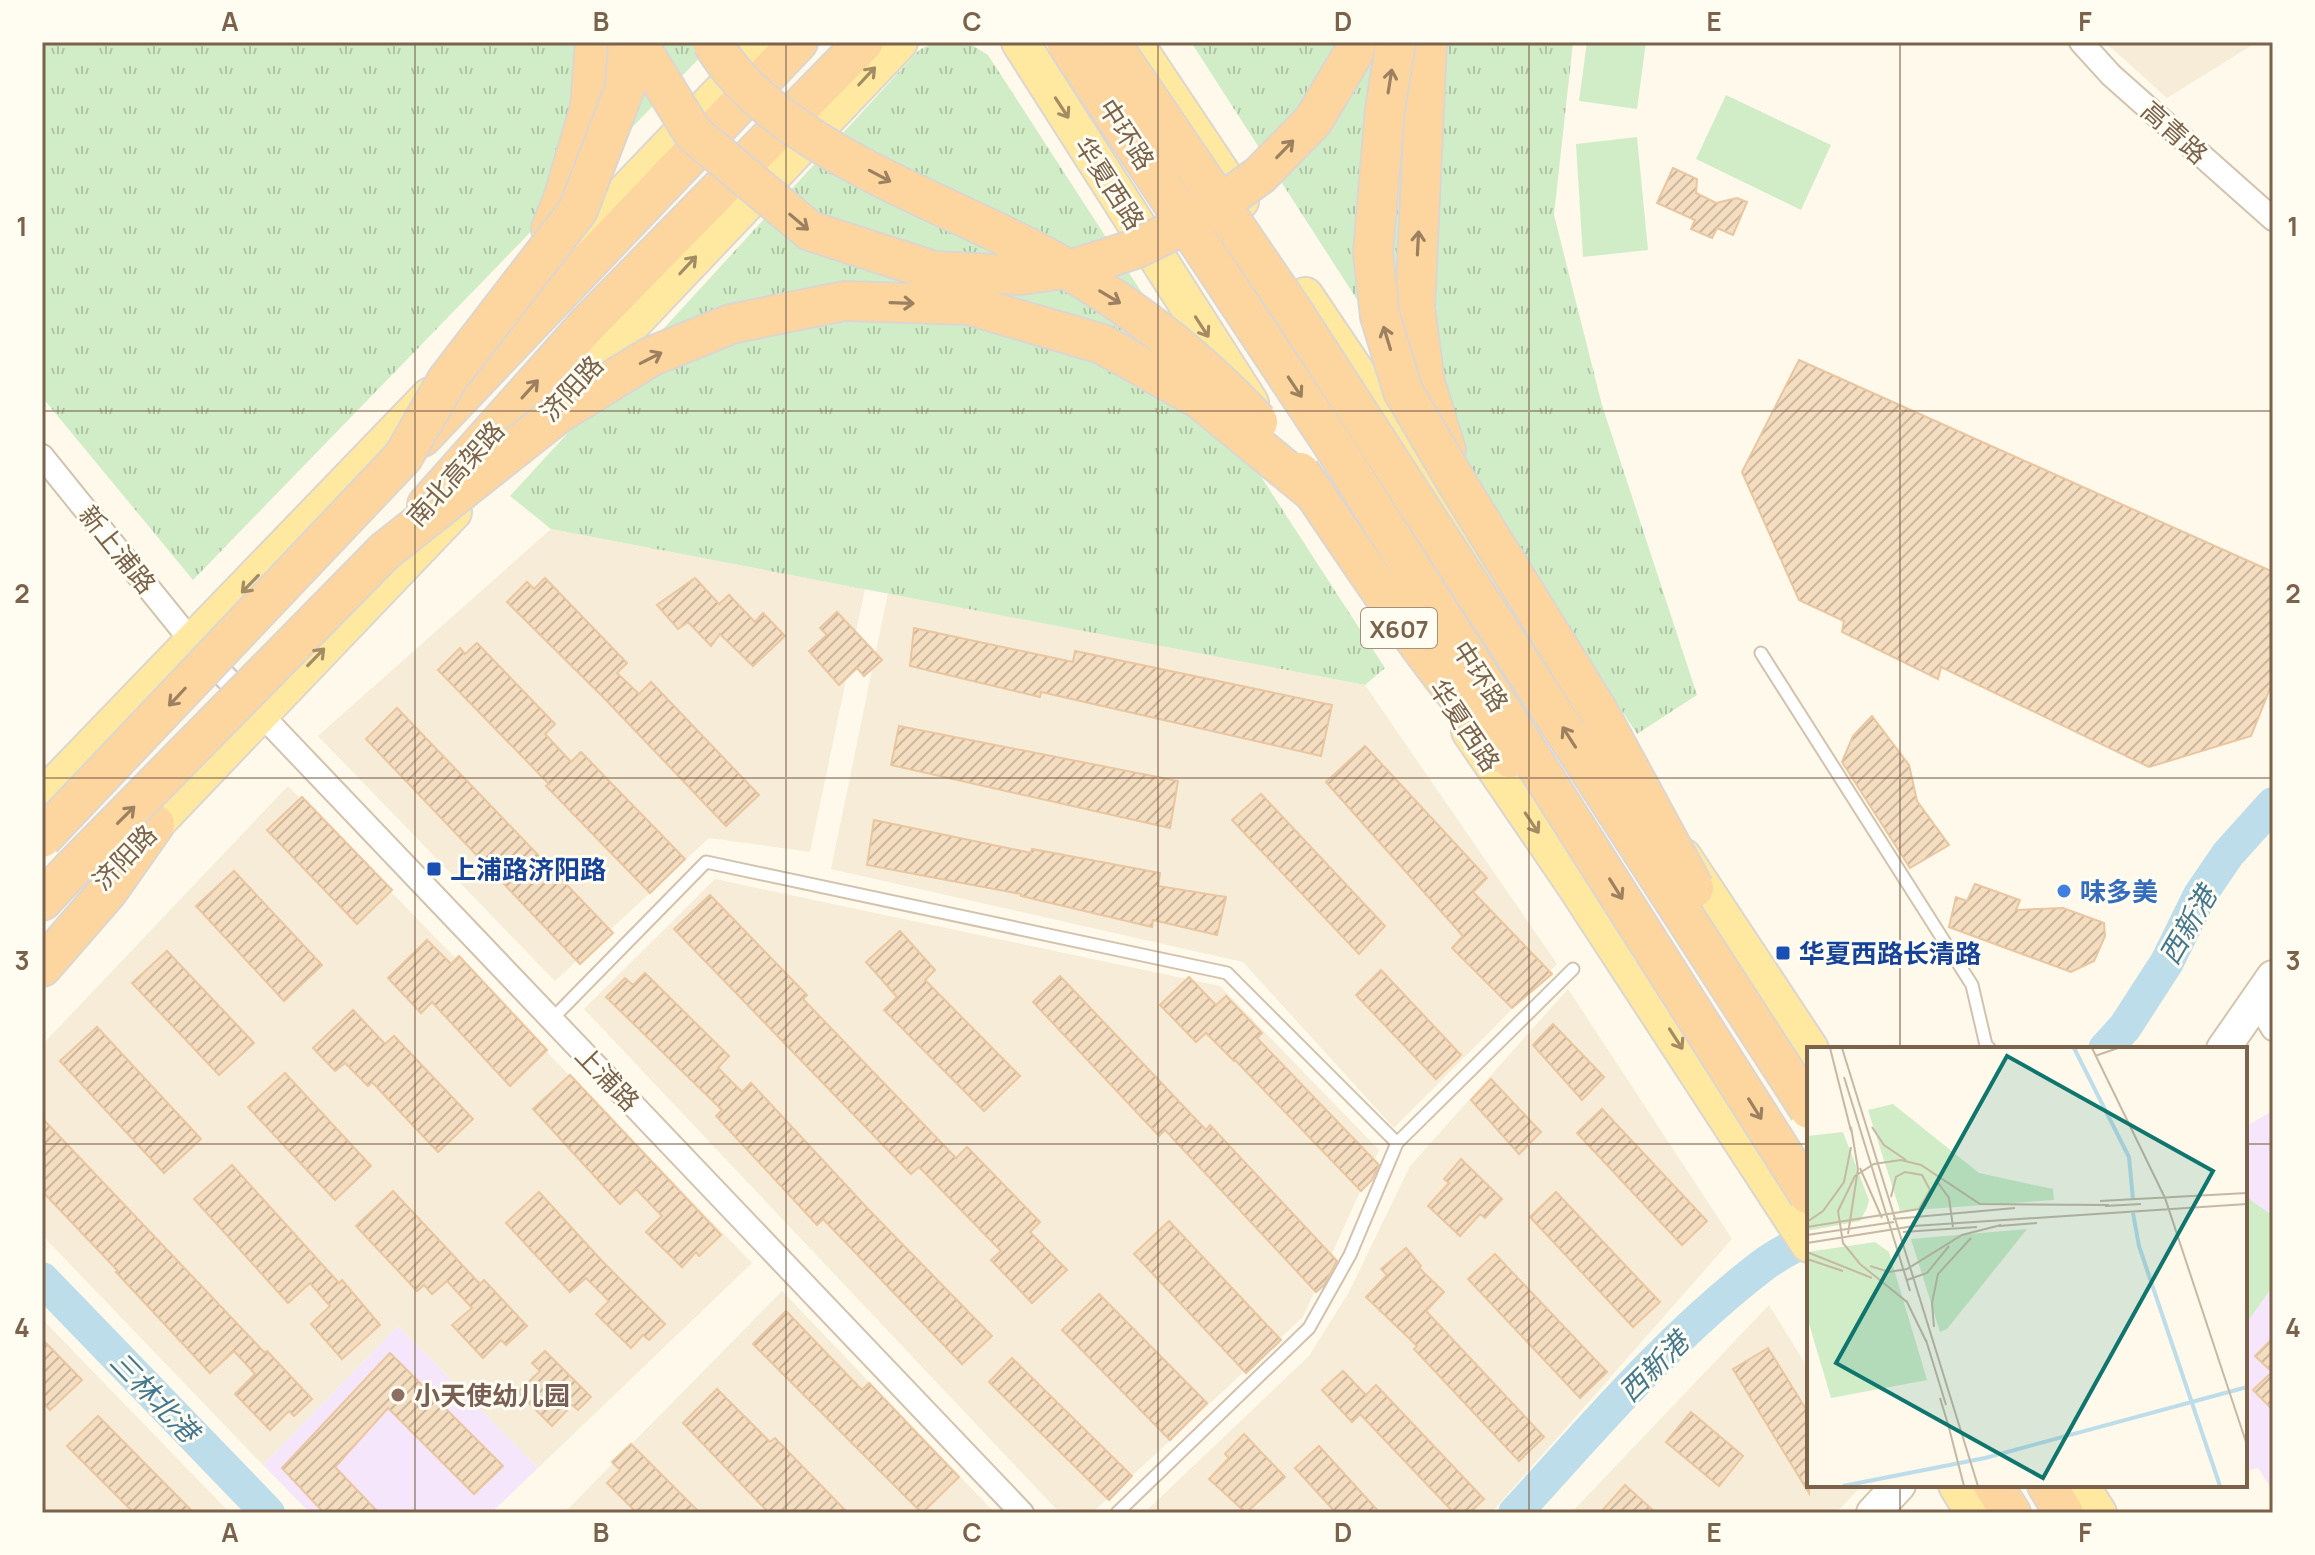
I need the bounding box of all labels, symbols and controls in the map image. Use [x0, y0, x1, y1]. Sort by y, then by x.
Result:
text: A [221, 3, 239, 39]
text: B [593, 3, 609, 39]
text: C [962, 3, 982, 39]
text: D [1334, 3, 1352, 39]
text: E [1706, 3, 1722, 39]
text: F [2078, 3, 2092, 39]
one-way arrow [857, 67, 875, 87]
one-way arrow [1383, 69, 1398, 94]
street label: 中环路 [1091, 91, 1163, 177]
street label: 高青路 [2134, 93, 2216, 171]
one-way arrow [1054, 96, 1070, 119]
street label: 华夏西路 [1067, 130, 1153, 236]
one-way arrow [1276, 139, 1295, 159]
one-way arrow [868, 168, 892, 184]
text: 1 [16, 208, 28, 244]
text: 1 [2287, 208, 2299, 244]
one-way arrow [789, 213, 809, 231]
one-way arrow [1411, 230, 1426, 257]
one-way arrow [678, 256, 697, 275]
one-way arrow [1098, 289, 1121, 305]
one-way arrow [888, 295, 915, 310]
one-way arrow [1194, 315, 1210, 338]
one-way arrow [1379, 326, 1394, 352]
street label: 济阳路 [531, 347, 611, 429]
one-way arrow [638, 349, 662, 365]
one-way arrow [1287, 376, 1303, 398]
one-way arrow [521, 379, 539, 399]
street label: 南北高架路 [398, 413, 512, 533]
street label: 新上浦路 [71, 497, 165, 601]
one-way arrow [242, 573, 260, 593]
text: 2 [14, 575, 30, 611]
text: 2 [2285, 575, 2301, 611]
road number: X607 [1361, 608, 1437, 648]
street label: 中环路 [1445, 633, 1517, 719]
one-way arrow [306, 648, 325, 667]
street label: 华夏西路 [1421, 672, 1509, 778]
one-way arrow [168, 686, 186, 706]
one-way arrow [1561, 727, 1578, 749]
one-way arrow [116, 806, 135, 825]
one-way arrow [1524, 811, 1540, 833]
street label: 济阳路 [84, 816, 164, 898]
place label: 上浦路济阳路 [450, 851, 606, 887]
marker: 上浦路济阳路 [425, 860, 443, 878]
place label: 味多美 [2080, 873, 2158, 909]
water label: 西新港 [2150, 876, 2226, 971]
one-way arrow [1608, 877, 1624, 900]
marker: 味多美 [2055, 882, 2073, 900]
place label: 华夏西路长清路 [1799, 935, 1981, 971]
text: 3 [14, 942, 30, 978]
text: 3 [2285, 942, 2301, 978]
marker: 华夏西路长清路 [1774, 944, 1792, 962]
one-way arrow [1668, 1028, 1685, 1050]
street label: 上浦路 [568, 1037, 648, 1119]
inset map [1807, 1047, 2247, 1487]
one-way arrow [1747, 1097, 1763, 1120]
text: 4 [14, 1309, 30, 1345]
text: 4 [2285, 1309, 2301, 1345]
water label: 西新港 [1610, 1320, 1699, 1409]
water label: 三林北港 [102, 1343, 210, 1452]
place label: 小天使幼儿园 [414, 1377, 570, 1413]
marker: 小天使幼儿园 [389, 1386, 407, 1404]
text: A [221, 1514, 239, 1550]
text: B [593, 1514, 609, 1550]
text: C [962, 1514, 982, 1550]
text: D [1334, 1514, 1352, 1550]
text: E [1706, 1514, 1722, 1550]
text: F [2078, 1514, 2092, 1550]

